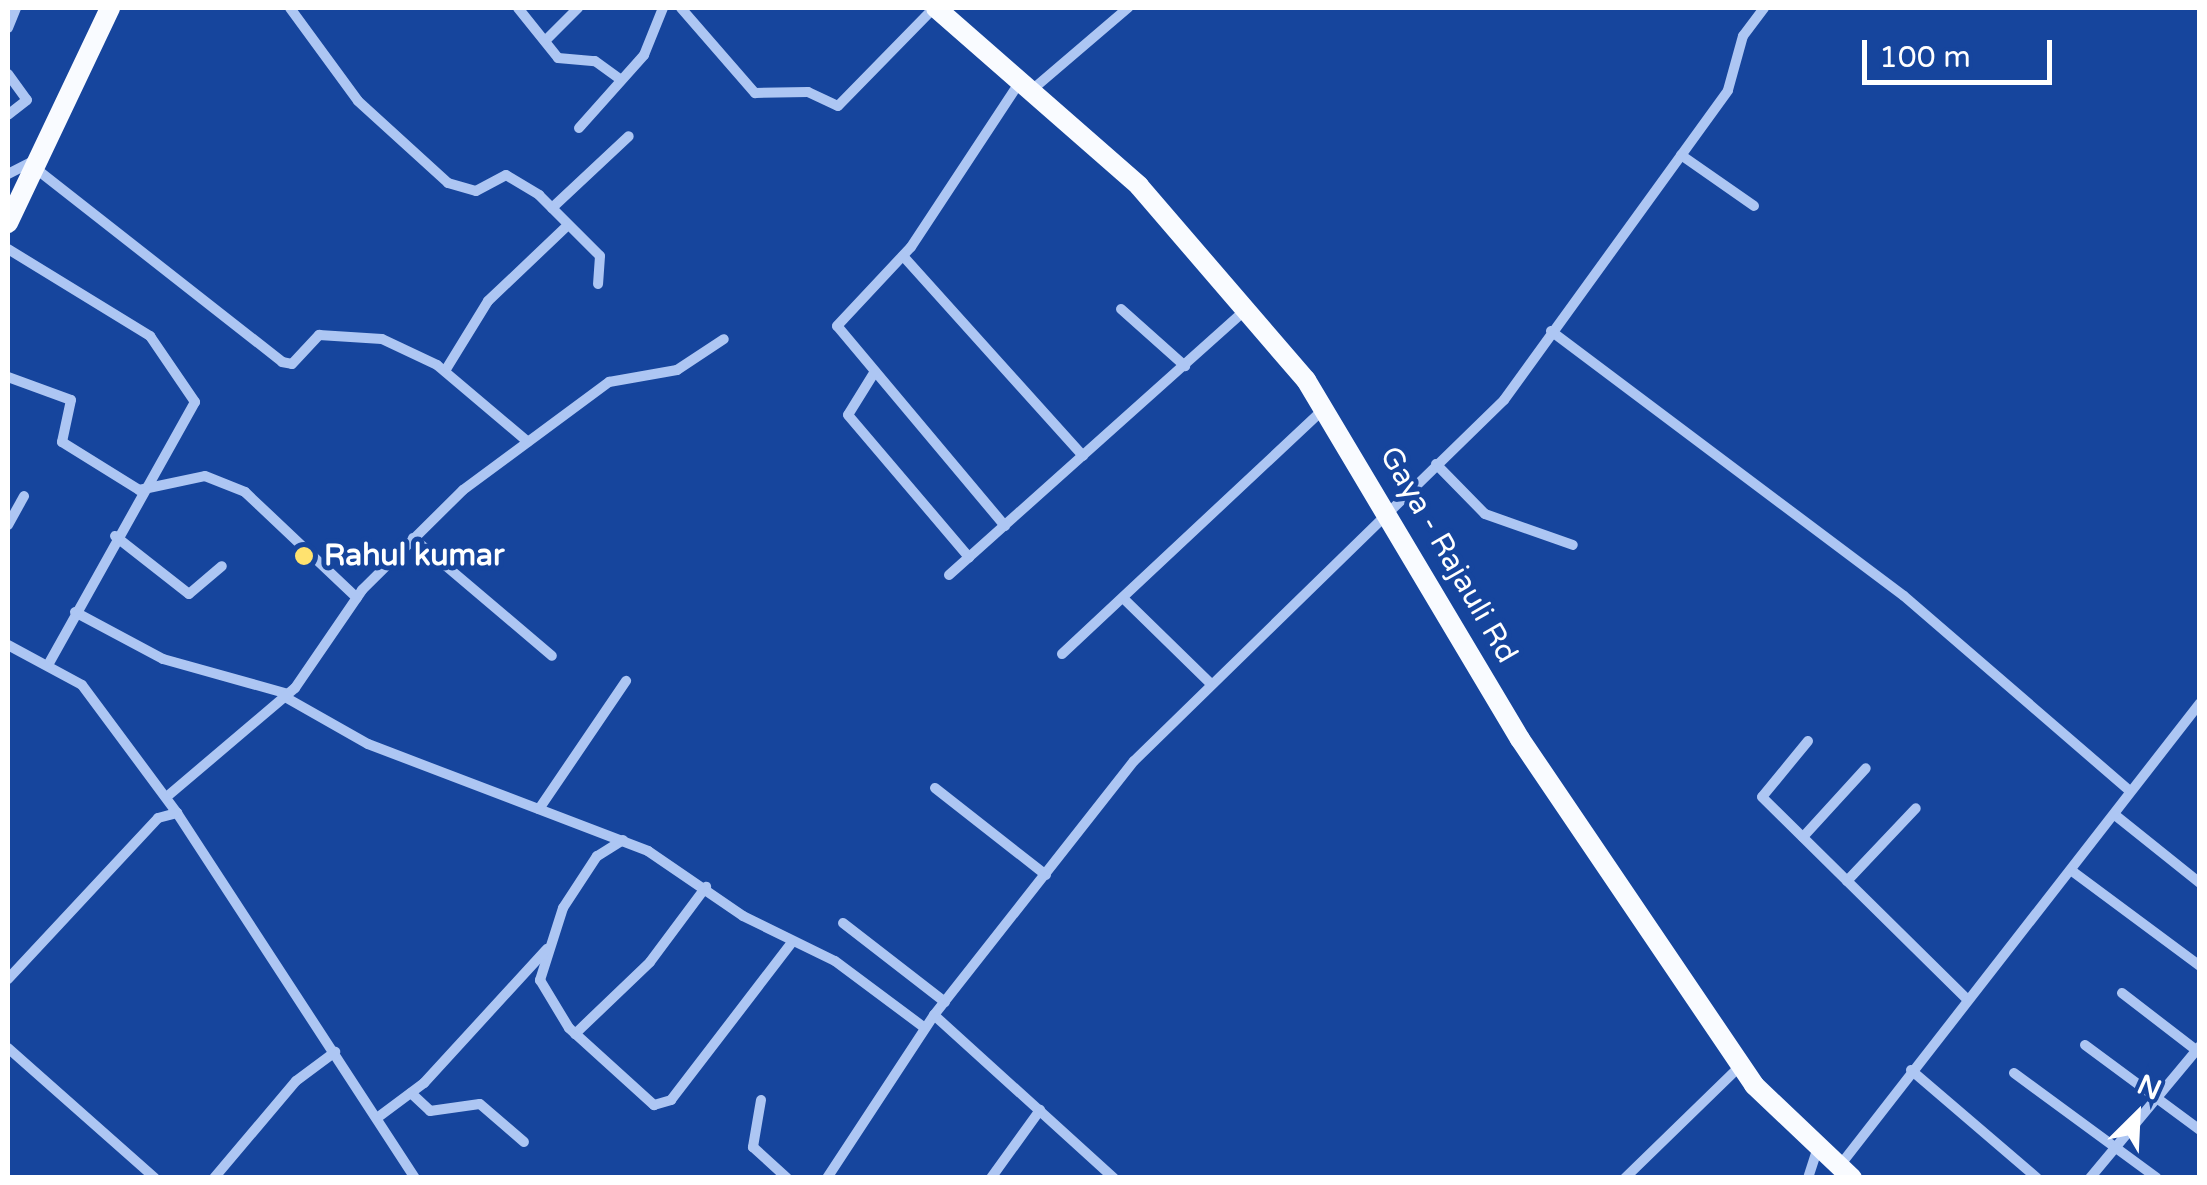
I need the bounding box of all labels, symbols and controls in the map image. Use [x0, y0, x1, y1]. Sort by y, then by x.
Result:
scale bar [1867, 20, 2057, 82]
text: 100 m [1879, 39, 1971, 76]
street label: Gaya - Rajauli Rd [1371, 440, 1525, 670]
place label: Rahul kumar [324, 538, 504, 574]
marker: Rahul kumar [293, 545, 315, 567]
north arrow [2087, 1065, 2187, 1165]
text: N [2132, 1067, 2166, 1108]

